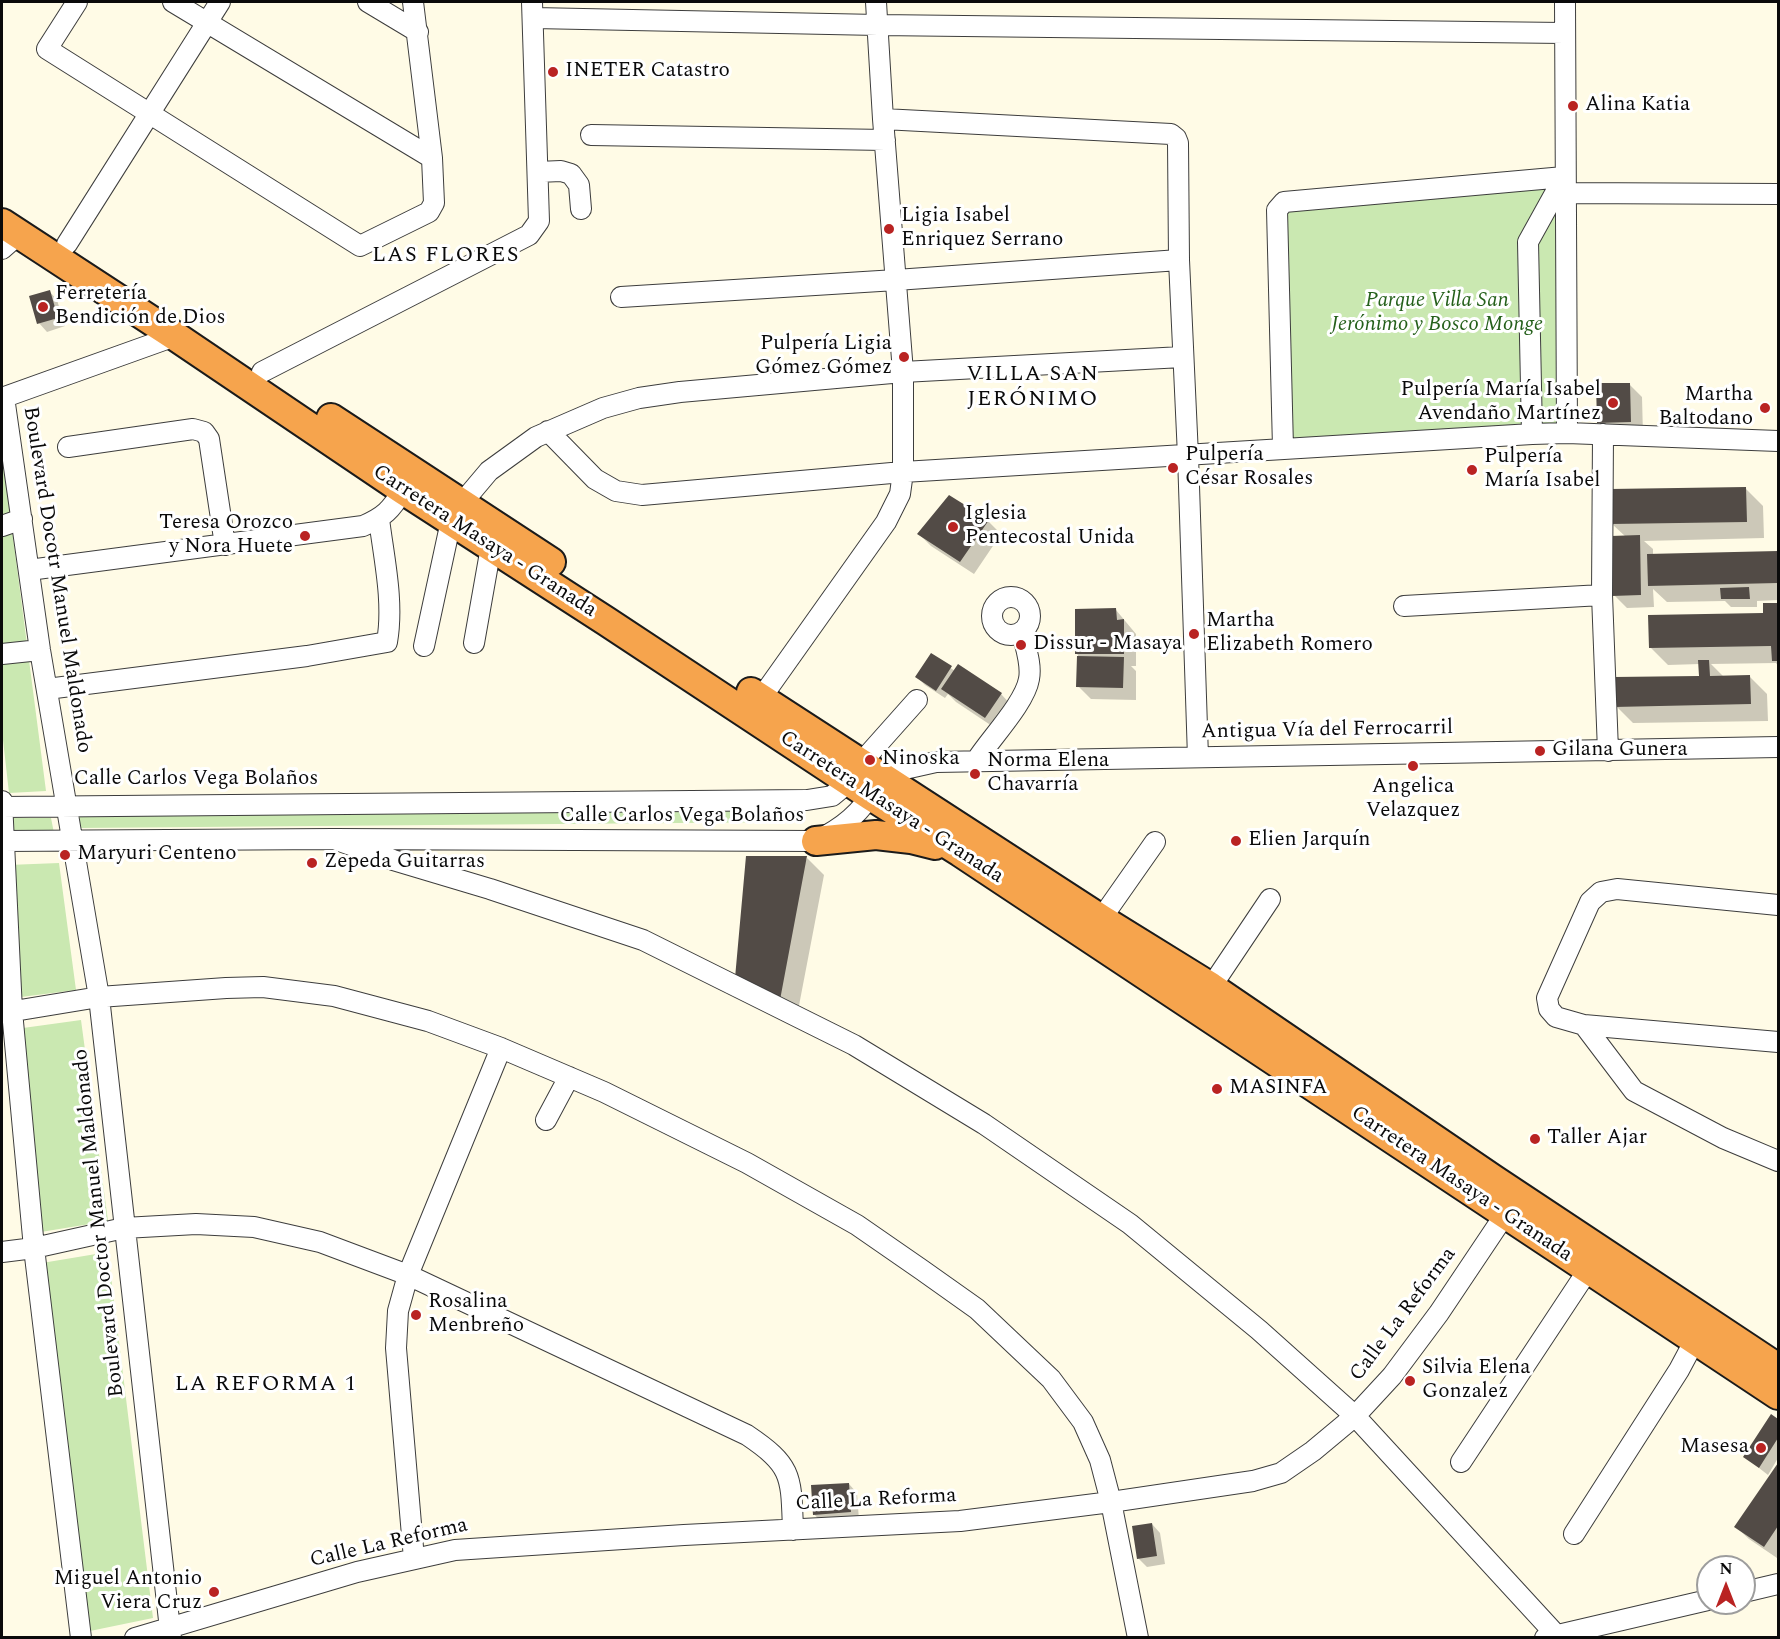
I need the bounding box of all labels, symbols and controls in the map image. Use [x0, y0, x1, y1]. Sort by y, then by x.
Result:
place label: INETER Catastro [565, 59, 730, 85]
marker: INETER Catastro [546, 65, 560, 79]
place label: Alina Katia [1585, 93, 1690, 119]
marker: Alina Katia [1566, 99, 1580, 113]
place label: Ligia Isabel Enriquez Serrano [901, 204, 1063, 254]
marker: Ligia Isabel Enriquez Serrano [882, 222, 896, 236]
district label: LAS FLORES [372, 244, 520, 270]
place label: Ferretería Bendición de Dios [55, 282, 226, 332]
park label: Parque Villa San Jerónimo y Bosco Monge [1331, 289, 1543, 339]
marker: Ferretería Bendición de Dios [36, 300, 50, 314]
place label: Pulpería Ligia Gómez Gómez [755, 332, 892, 382]
marker: Pulpería Ligia Gómez Gómez [897, 350, 911, 364]
district label: VILLA SAN JERÓNIMO [966, 363, 1100, 414]
place label: Pulpería María Isabel Avendaño Martínez [1401, 378, 1601, 428]
place label: Martha Baltodano [1658, 383, 1753, 433]
marker: Pulpería María Isabel Avendaño Martínez [1606, 396, 1620, 410]
marker: Martha Baltodano [1758, 401, 1772, 415]
street label: Boulevard Docotr Manuel Maldonado [16, 405, 96, 755]
place label: Pulpería César Rosales [1185, 443, 1313, 493]
place label: Pulpería María Isabel [1484, 445, 1600, 495]
street label: Carretera Masaya - Granada [367, 460, 601, 624]
marker: Pulpería César Rosales [1166, 461, 1180, 475]
marker: Pulpería María Isabel [1465, 463, 1479, 477]
place label: Iglesia Pentecostal Unida [965, 502, 1135, 552]
place label: Teresa Orozco y Nora Huete [159, 511, 293, 561]
marker: Iglesia Pentecostal Unida [946, 520, 960, 534]
marker: Teresa Orozco y Nora Huete [298, 529, 312, 543]
place label: Martha Elizabeth Romero [1206, 609, 1373, 659]
marker: Martha Elizabeth Romero [1187, 627, 1201, 641]
place label: Dissur - Masaya [1033, 632, 1182, 658]
marker: Dissur - Masaya [1014, 638, 1028, 652]
street label: Antigua Vía del Ferrocarril [1201, 716, 1453, 746]
street label: Carretera Masaya - Granada [774, 726, 1008, 890]
place label: Gilana Gunera [1552, 738, 1688, 764]
marker: Gilana Gunera [1533, 744, 1547, 758]
place label: Ninoska [882, 747, 960, 773]
place label: Norma Elena Chavarría [987, 749, 1109, 799]
marker: Ninoska [863, 753, 877, 767]
marker: Angelica Velazquez [1406, 759, 1420, 773]
street label: Calle Carlos Vega Bolaños [74, 767, 318, 793]
marker: Norma Elena Chavarría [968, 767, 982, 781]
place label: Angelica Velazquez [1366, 775, 1460, 825]
street label: Calle Carlos Vega Bolaños [560, 804, 804, 830]
place label: Elien Jarquín [1248, 828, 1371, 854]
marker: Elien Jarquín [1229, 834, 1243, 848]
place label: Maryuri Centeno [77, 842, 237, 868]
marker: Maryuri Centeno [58, 848, 72, 862]
place label: Zepeda Guitarras [324, 850, 485, 876]
marker: Zepeda Guitarras [305, 856, 319, 870]
street label: Boulevard Doctor Manuel Maldonado [69, 1047, 131, 1399]
place label: MASINFA [1229, 1076, 1328, 1102]
marker: MASINFA [1210, 1082, 1224, 1096]
street label: Carretera Masaya - Granada [1345, 1101, 1577, 1269]
place label: Taller Ajar [1547, 1126, 1647, 1152]
marker: Taller Ajar [1528, 1132, 1542, 1146]
street label: Calle La Reforma [1345, 1243, 1463, 1387]
place label: Rosalina Menbreño [428, 1290, 524, 1340]
marker: Rosalina Menbreño [409, 1308, 423, 1322]
place label: Silvia Elena Gonzalez [1422, 1356, 1530, 1406]
district label: LA REFORMA 1 [175, 1373, 357, 1399]
marker: Silvia Elena Gonzalez [1403, 1374, 1417, 1388]
place label: Masesa [1680, 1435, 1749, 1461]
marker: Masesa [1754, 1441, 1768, 1455]
street label: Calle La Reforma [795, 1484, 957, 1518]
street label: Calle La Reforma [308, 1514, 470, 1574]
north arrow [1696, 1555, 1756, 1615]
text: N [1719, 1557, 1733, 1581]
place label: Miguel Antonio Viera Cruz [54, 1567, 202, 1617]
marker: Miguel Antonio Viera Cruz [207, 1585, 221, 1599]

